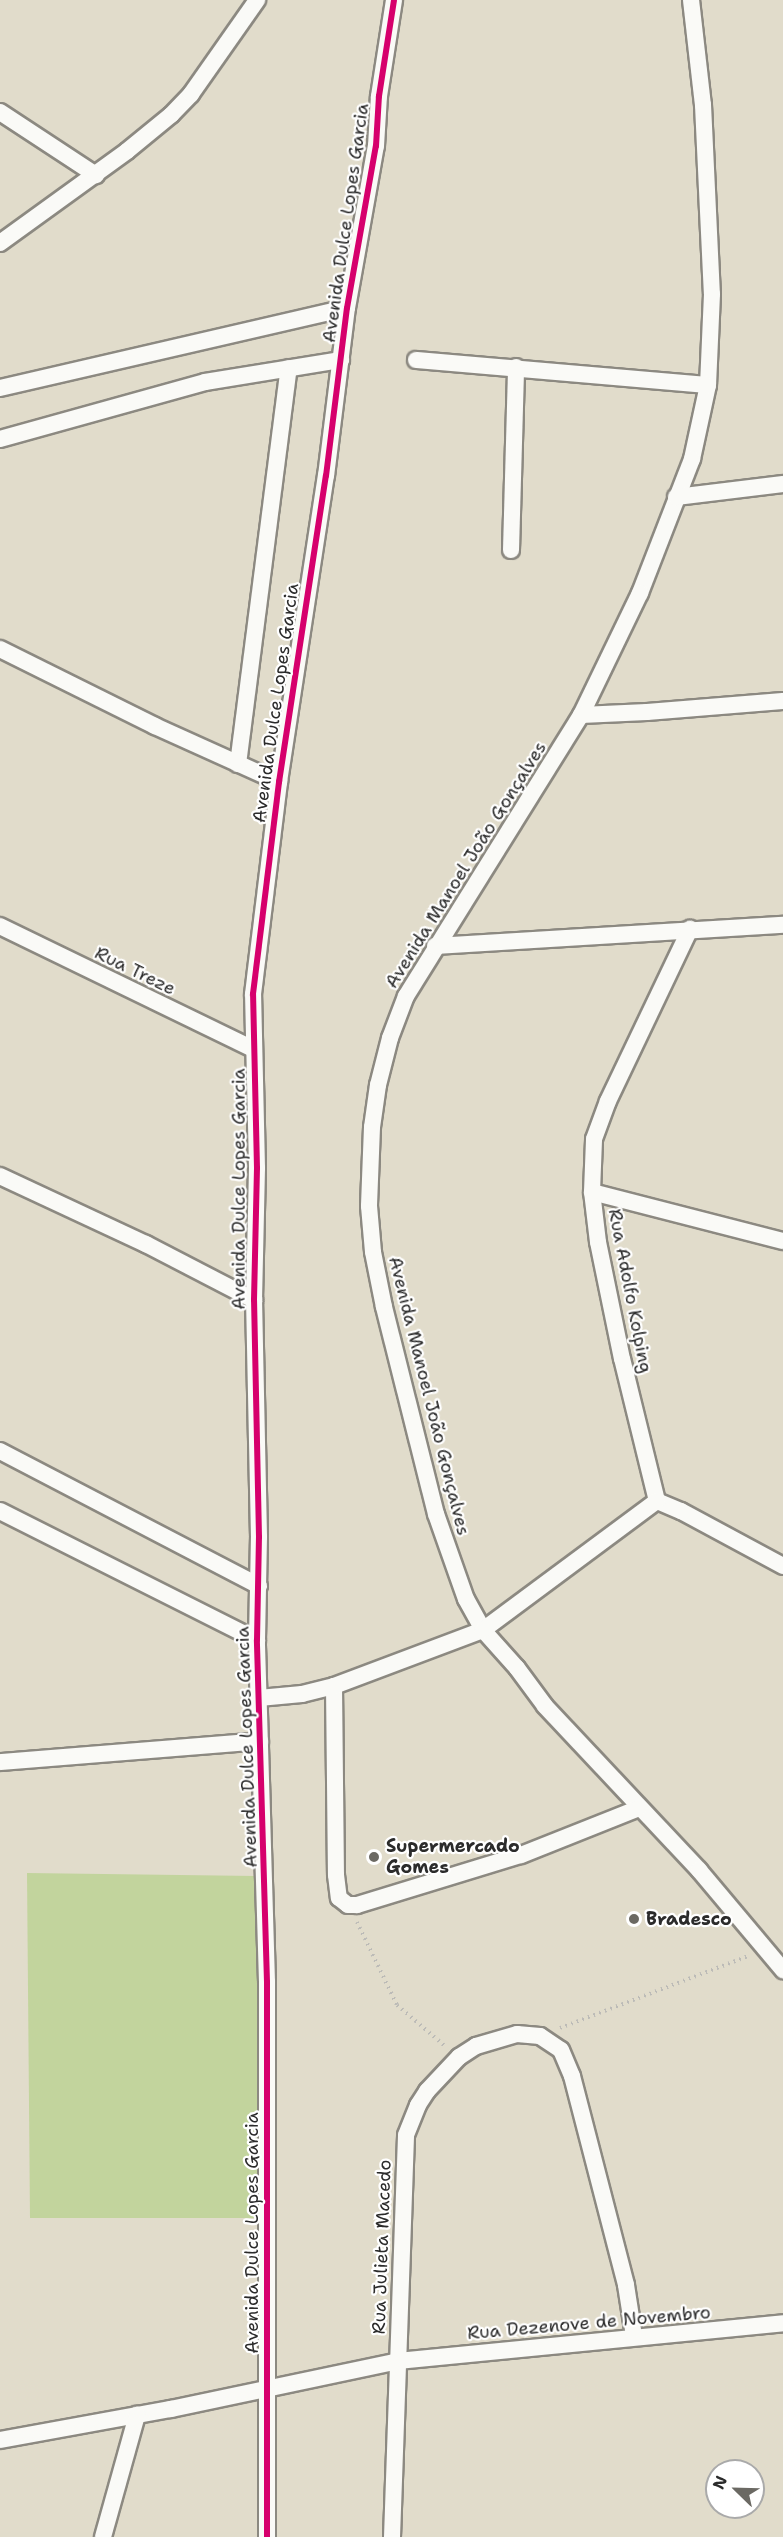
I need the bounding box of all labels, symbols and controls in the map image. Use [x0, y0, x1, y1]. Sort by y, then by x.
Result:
street label: Avenida Dulce Lopes Garcia [318, 102, 374, 344]
street label: Avenida Dulce Lopes Garcia [248, 582, 304, 824]
street label: Avenida Manoel João Gonçalves [381, 738, 551, 992]
street label: Rua Treze [91, 942, 179, 1000]
street label: Avenida Dulce Lopes Garcia [228, 1068, 250, 1310]
street label: Rua Adolfo Kolping [603, 1207, 657, 1375]
street label: Avenida Manoel João Gonçalves [384, 1254, 474, 1538]
street label: Avenida Dulce Lopes Garcia [232, 1626, 262, 1868]
place label: Supermercado Gomes [386, 1836, 520, 1878]
marker: Supermercado Gomes [367, 1850, 381, 1864]
place label: Bradesco [646, 1908, 732, 1930]
marker: Bradesco [627, 1912, 641, 1926]
street label: Avenida Dulce Lopes Garcia [241, 2112, 263, 2354]
street label: Rua Julieta Macedo [368, 2159, 396, 2335]
street label: Rua Dezenove de Novembro [466, 2302, 712, 2344]
north arrow [705, 2459, 765, 2519]
text: N [708, 2473, 732, 2492]

